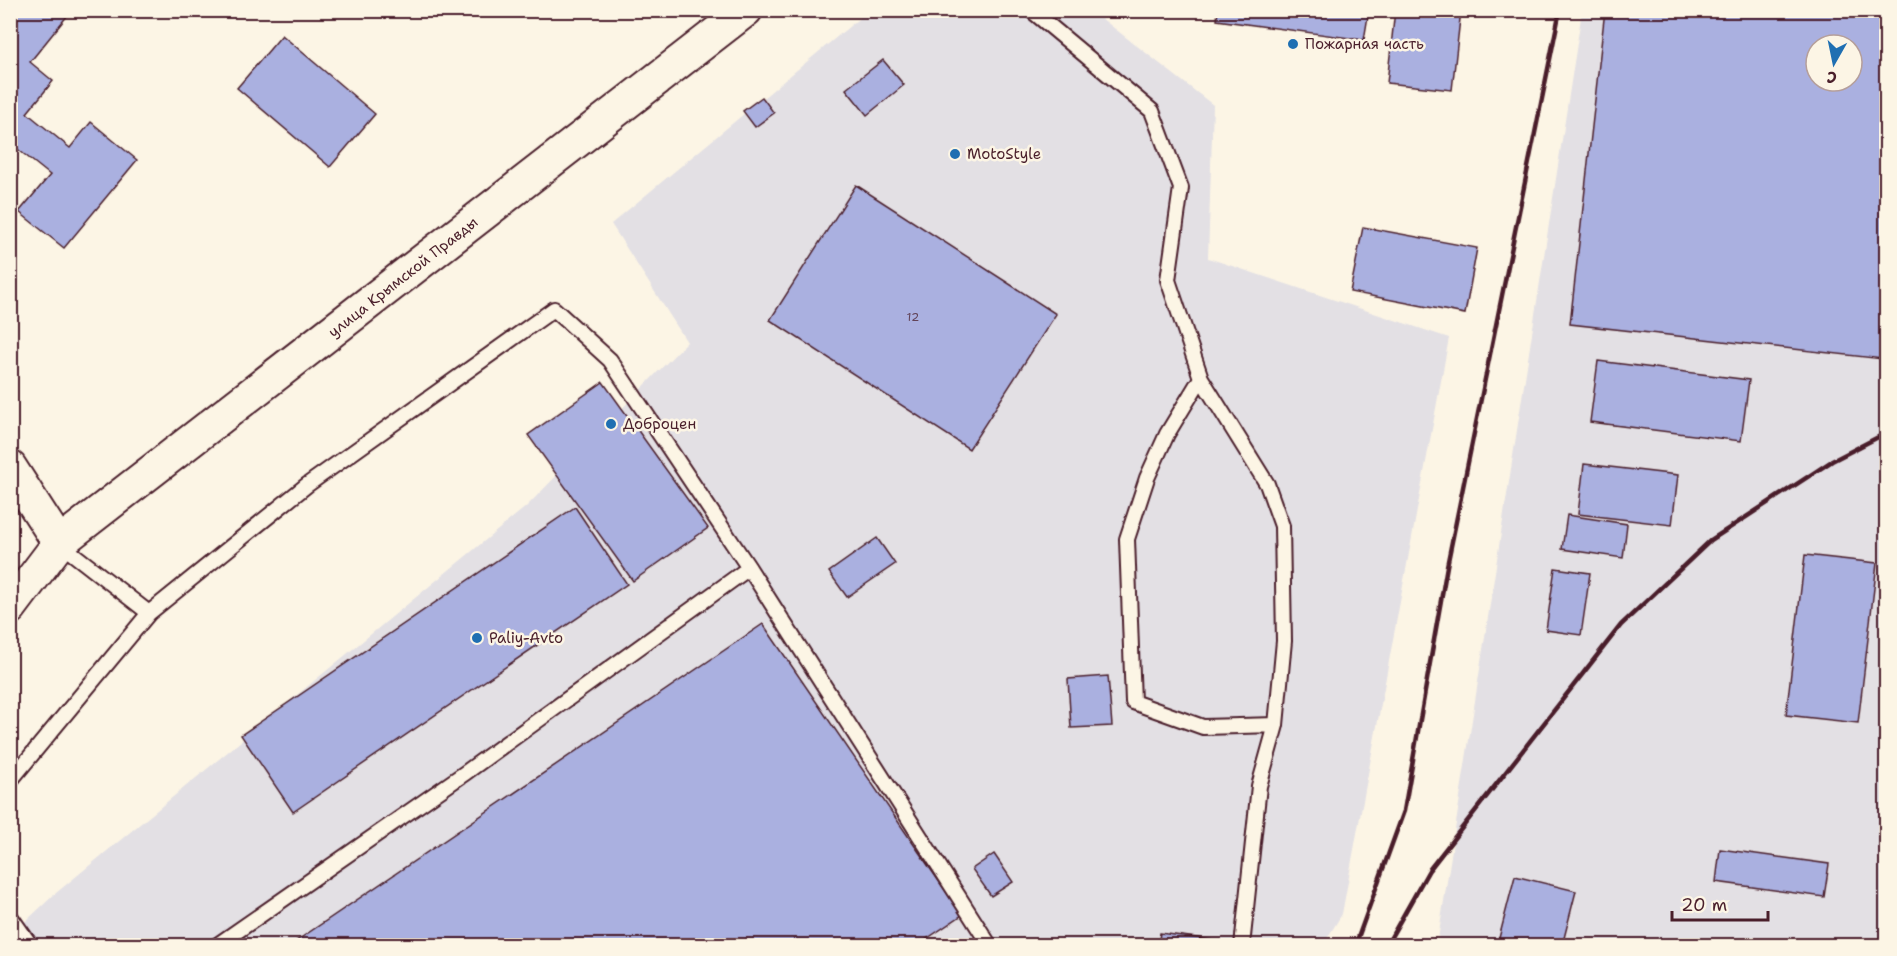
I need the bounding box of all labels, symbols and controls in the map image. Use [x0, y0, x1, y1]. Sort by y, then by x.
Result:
north arrow [1804, 33, 1864, 93]
place label: Пожарная часть [1305, 34, 1424, 54]
marker: Пожарная часть [1286, 37, 1300, 51]
text: С [1825, 66, 1838, 88]
place label: MotoStyle [967, 144, 1041, 164]
marker: MotoStyle [948, 147, 962, 161]
street label: улица Крымской Правды [324, 212, 482, 342]
house number: 12 [907, 309, 919, 325]
place label: Доброцен [623, 414, 696, 434]
marker: Доброцен [604, 417, 618, 431]
place label: Paliy-Avto [489, 628, 563, 648]
marker: Paliy-Avto [470, 631, 484, 645]
scale bar [1672, 884, 1768, 922]
text: 20 m [1681, 893, 1727, 917]

